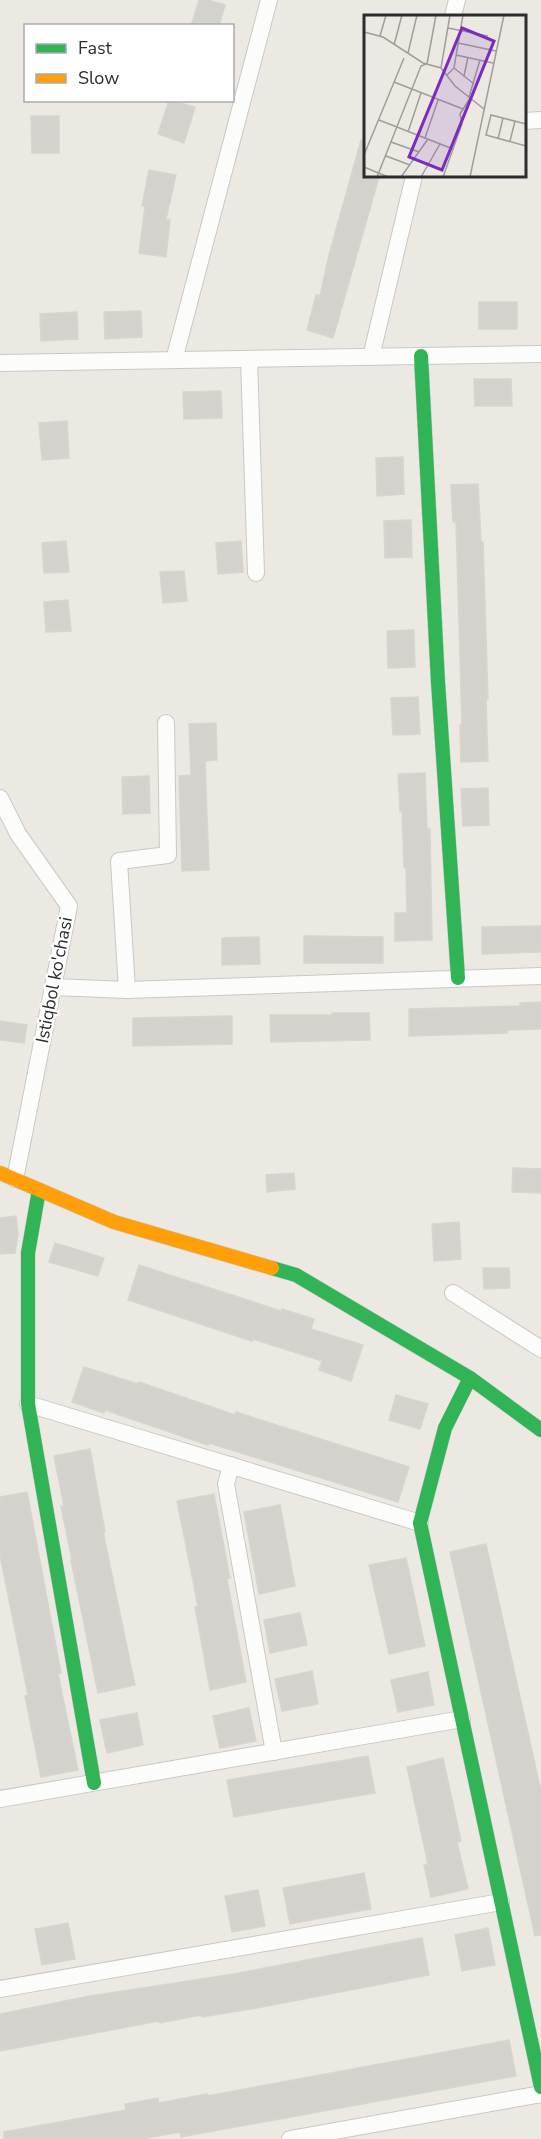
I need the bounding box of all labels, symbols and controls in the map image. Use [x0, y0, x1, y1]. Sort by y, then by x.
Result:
inset map [364, 15, 526, 177]
legend [24, 24, 234, 102]
text: Fast [78, 36, 113, 60]
text: Slow [78, 66, 119, 90]
street label: Istiqbol ko'chasi [30, 915, 78, 1045]

